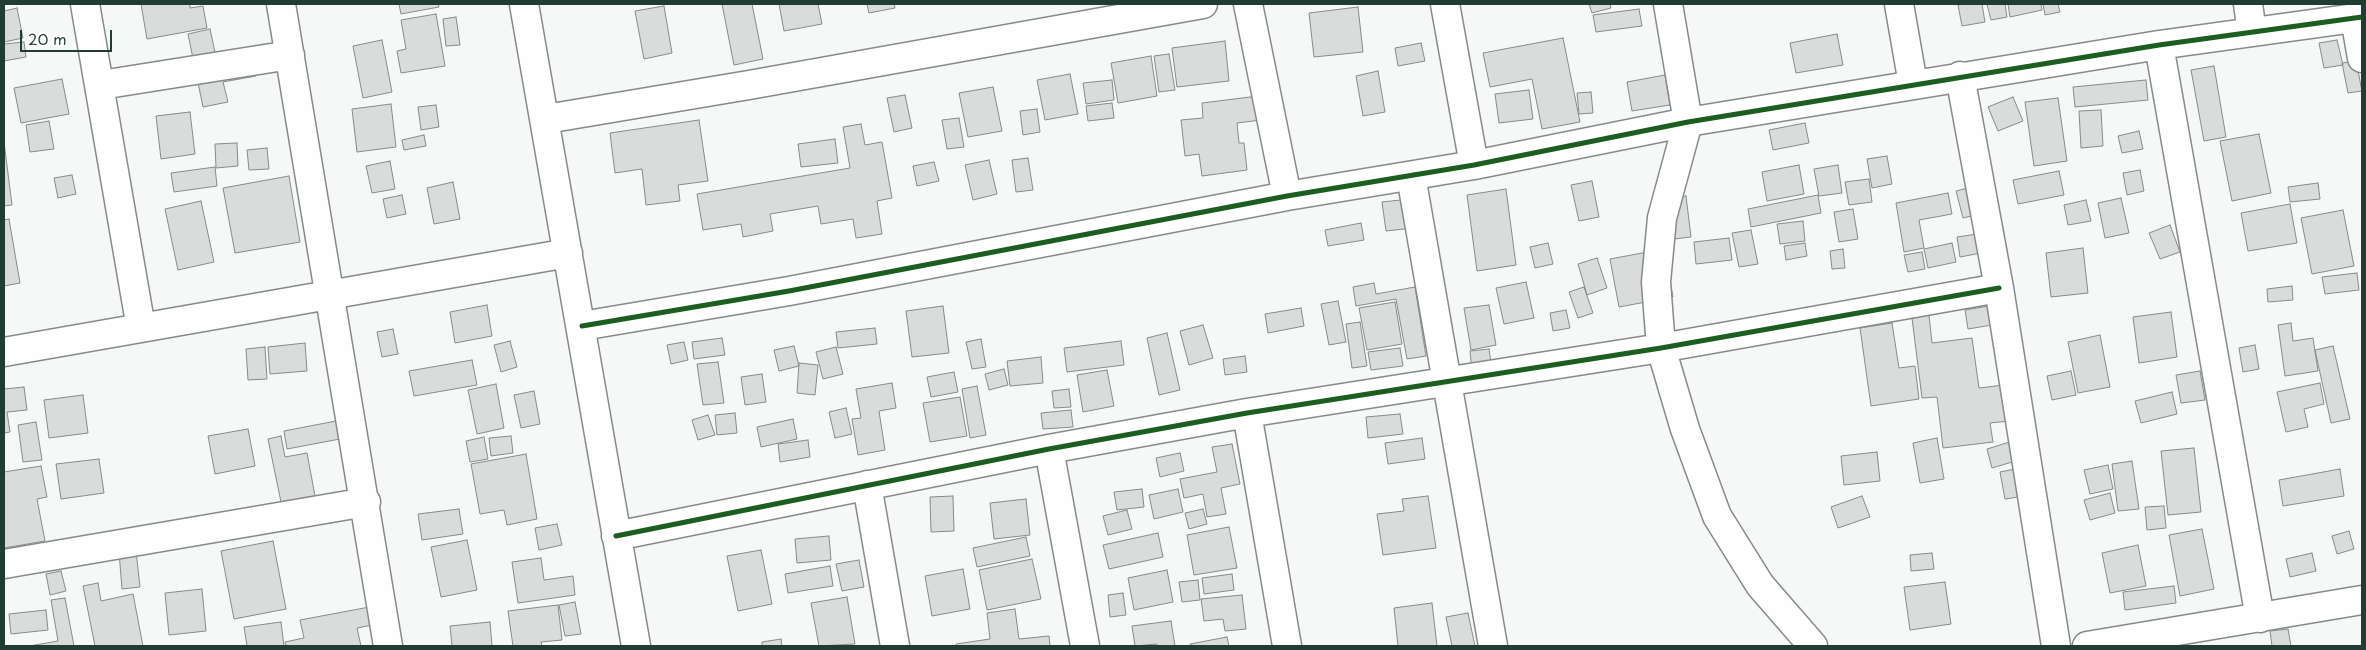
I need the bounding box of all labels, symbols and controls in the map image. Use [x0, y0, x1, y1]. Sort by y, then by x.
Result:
scale bar [22, 20, 115, 52]
text: 20 m [28, 27, 67, 50]

